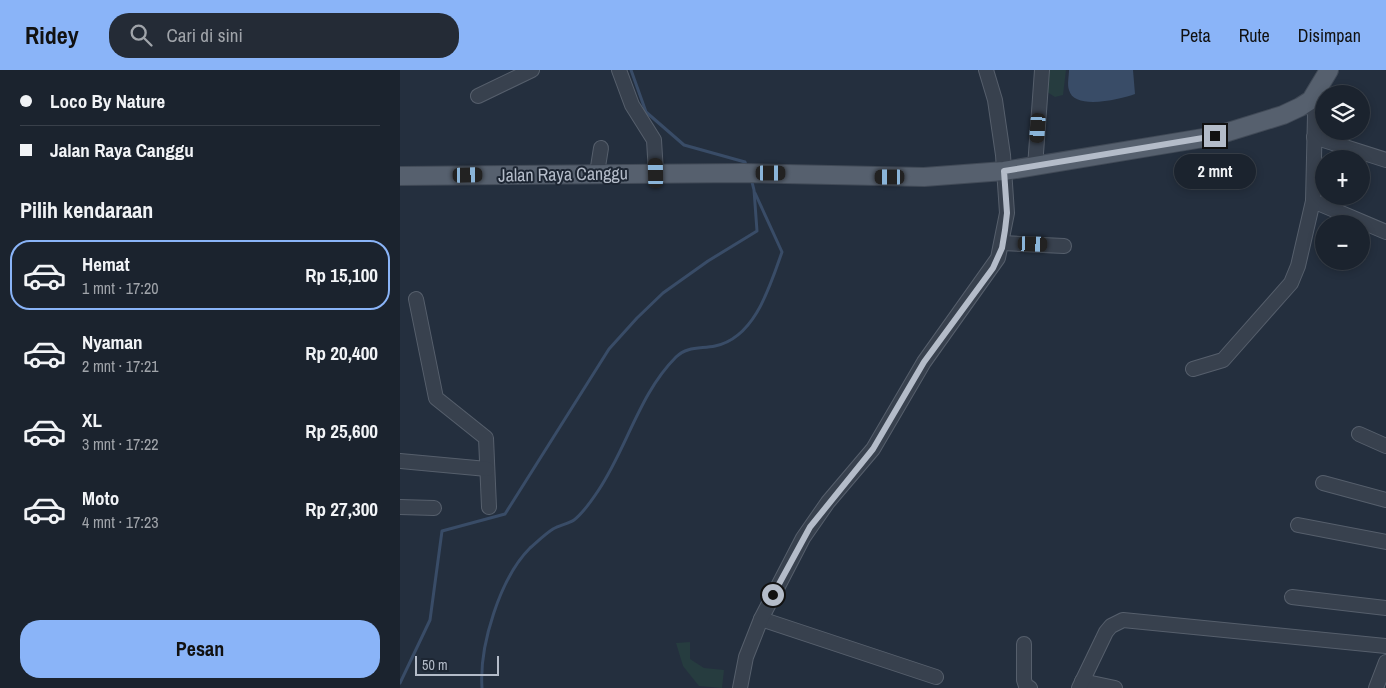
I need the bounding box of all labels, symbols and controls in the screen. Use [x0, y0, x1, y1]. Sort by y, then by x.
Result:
search box [109, 13, 459, 58]
text: Ridey [25, 19, 79, 51]
icon: search [127, 21, 155, 49]
text: Cari di sini [167, 22, 243, 48]
text: Peta [1180, 23, 1211, 48]
text: Rute [1239, 23, 1270, 48]
text: Disimpan [1298, 23, 1361, 48]
map controls [1315, 85, 1370, 270]
button: layers [1315, 85, 1370, 140]
text: Loco By Nature [50, 88, 165, 114]
car [1029, 113, 1046, 143]
route end [1204, 125, 1226, 147]
text: Jalan Raya Canggu [50, 137, 194, 163]
button: + [1315, 150, 1370, 205]
callout: 2 mnt [1174, 154, 1256, 188]
car [648, 158, 663, 188]
street label: Jalan Raya Canggu [498, 160, 628, 188]
text: 2 mnt [1198, 160, 1233, 182]
car [756, 166, 786, 181]
car [452, 167, 483, 183]
car [875, 170, 905, 185]
text: Pilih kendaraan [20, 195, 153, 225]
button: − [1315, 215, 1370, 270]
car [1017, 236, 1048, 252]
text: Hemat [82, 251, 130, 277]
icon: car [22, 253, 67, 298]
text: Rp 15,100 [305, 262, 378, 288]
text: 1 mnt · 17:20 [82, 277, 159, 299]
text: Nyaman [82, 329, 143, 355]
icon: car [22, 331, 67, 376]
text: Rp 20,400 [305, 340, 378, 366]
text: 2 mnt · 17:21 [82, 355, 159, 377]
text: XL [82, 407, 102, 433]
icon: car [22, 409, 67, 454]
text: Rp 25,600 [305, 418, 378, 444]
text: 3 mnt · 17:22 [82, 433, 159, 455]
text: Moto [82, 485, 119, 511]
icon: car [22, 487, 67, 532]
text: Rp 27,300 [305, 496, 378, 522]
text: 4 mnt · 17:23 [82, 511, 159, 533]
route start [762, 584, 784, 606]
button: Pesan [20, 620, 380, 678]
scale bar [415, 653, 499, 676]
text: 50 m [422, 656, 448, 674]

